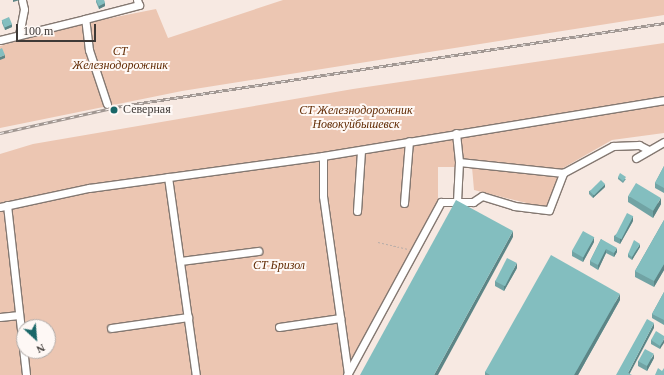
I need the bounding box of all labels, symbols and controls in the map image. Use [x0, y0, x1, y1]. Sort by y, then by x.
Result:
scale bar [18, 16, 98, 42]
text: 100 m [23, 24, 53, 38]
park label: СТ Железнодорожник [72, 45, 168, 73]
place label: Северная [123, 103, 171, 117]
marker: Северная [108, 104, 120, 116]
park label: СТ Железнодорожник Новокуйбышевск [299, 104, 413, 132]
park label: СТ Бризол [253, 259, 305, 273]
north arrow [16, 319, 56, 359]
text: N [35, 342, 47, 356]

